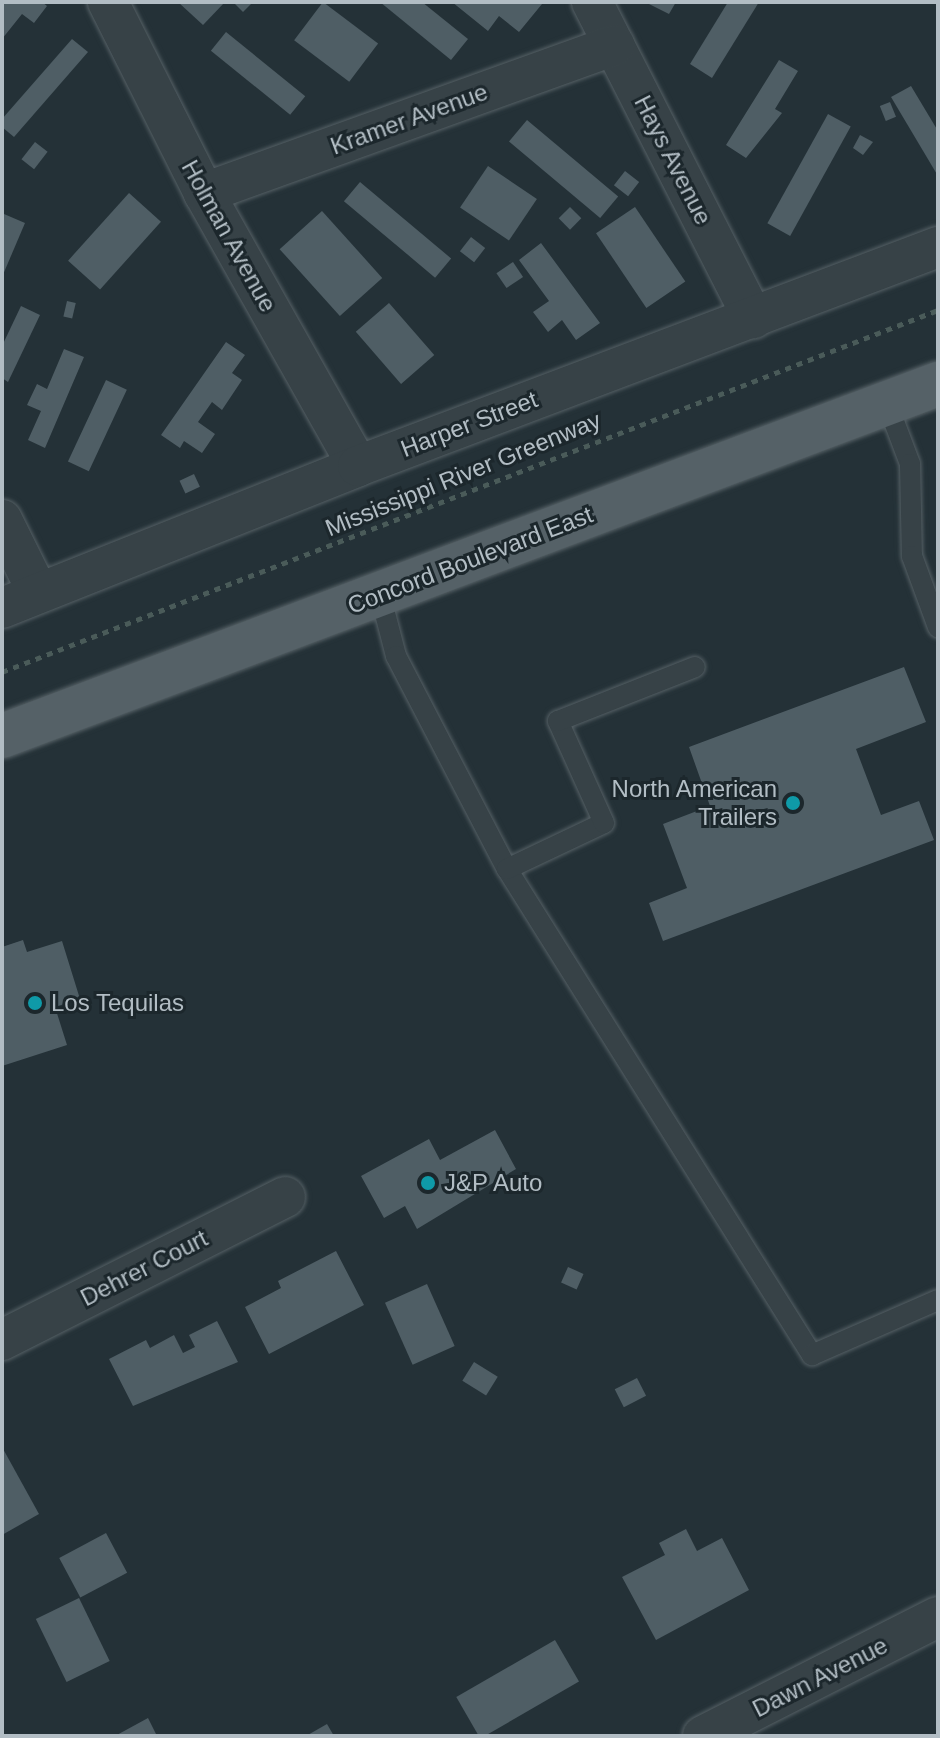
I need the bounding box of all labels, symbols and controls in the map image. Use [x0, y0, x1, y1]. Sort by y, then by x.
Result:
street label: Kramer Avenue [326, 77, 492, 161]
street label: Hays Avenue [628, 90, 718, 230]
street label: Holman Avenue [175, 155, 283, 317]
street label: Harper Street [397, 385, 541, 463]
street label: Mississippi River Greenway [321, 405, 605, 543]
street label: Concord Boulevard East [343, 500, 597, 620]
place label: North American Trailers [610, 775, 777, 831]
marker: North American Trailers [784, 794, 802, 812]
place label: Los Tequilas [51, 989, 184, 1017]
marker: Los Tequilas [26, 994, 44, 1012]
place label: J&P Auto [444, 1169, 544, 1197]
marker: J&P Auto [419, 1174, 437, 1192]
street label: Dehrer Court [76, 1224, 212, 1312]
street label: Dawn Avenue [747, 1630, 893, 1724]

